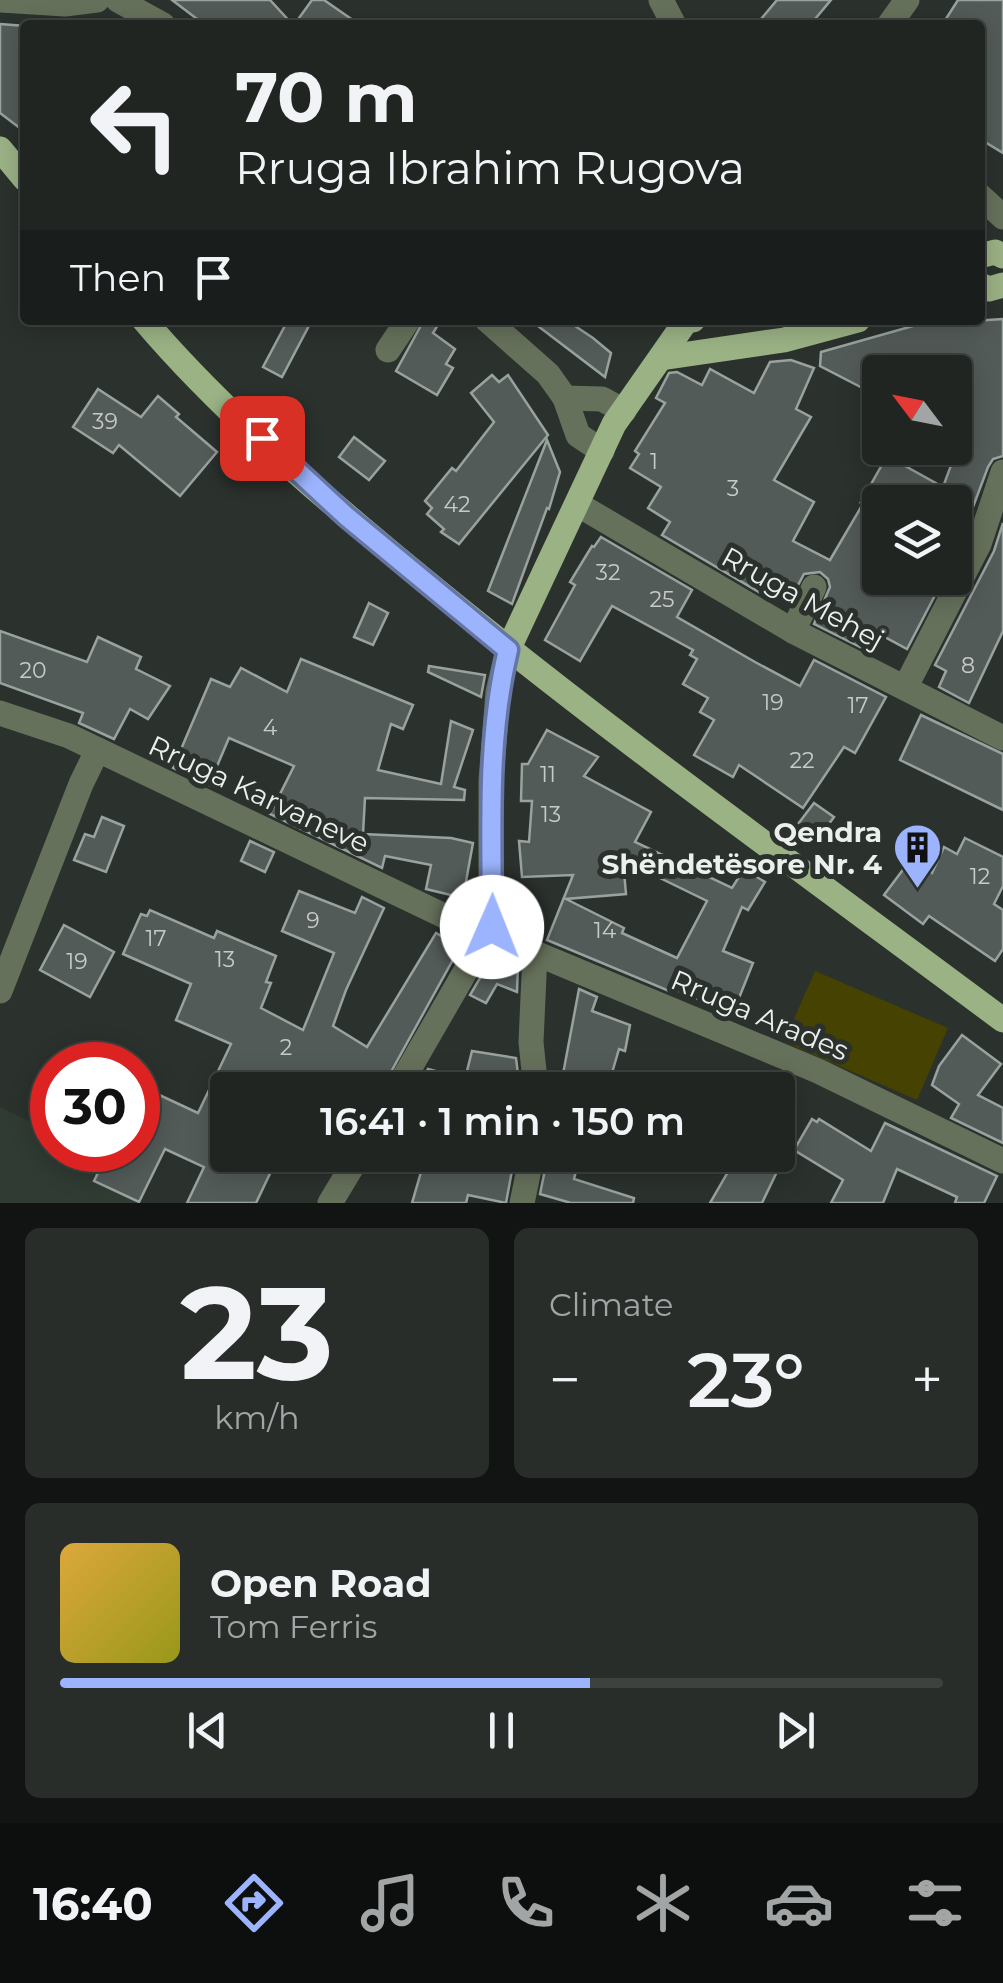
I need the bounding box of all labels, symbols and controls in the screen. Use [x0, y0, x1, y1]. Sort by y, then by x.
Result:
text: 70 m [235, 54, 418, 140]
icon: left [70, 60, 200, 190]
text: Rruga Ibrahim Rugova [235, 140, 745, 195]
icon: arrive [186, 250, 241, 305]
text: Then [70, 254, 166, 301]
north arrow [862, 355, 972, 465]
map controls [862, 355, 972, 595]
pin [220, 396, 305, 481]
house number: 39 [92, 408, 118, 435]
icon: arrive [235, 411, 290, 466]
house number: 1 [650, 448, 658, 475]
house number: 3 [727, 475, 739, 502]
button: layers [862, 485, 972, 595]
house number: 42 [444, 491, 471, 518]
street label: Rruga Mehej [716, 539, 890, 657]
house number: 32 [596, 559, 620, 586]
house number: 25 [650, 586, 674, 613]
house number: 8 [961, 652, 975, 679]
house number: 20 [19, 657, 47, 684]
house number: 19 [762, 689, 784, 716]
house number: 17 [848, 692, 868, 719]
house number: 4 [263, 714, 278, 741]
street label: Rruga Karvaneve [143, 728, 375, 860]
house number: 22 [790, 747, 815, 774]
house number: 11 [540, 761, 556, 788]
house number: 13 [541, 801, 561, 828]
place label: Qendra Shëndetësore Nr. 4 [602, 815, 883, 881]
building icon: Qendra Shëndetësore Nr. 4 [891, 822, 943, 890]
house number: 12 [970, 863, 990, 890]
position arrow [440, 875, 544, 979]
house number: 9 [306, 907, 320, 934]
house number: 14 [594, 917, 617, 944]
house number: 17 [146, 925, 166, 952]
house number: 13 [215, 946, 235, 973]
house number: 19 [66, 948, 88, 975]
street label: Rruga Arades [666, 962, 854, 1068]
house number: 2 [280, 1034, 292, 1061]
speed limit sign: 30 [30, 1042, 160, 1172]
text: 16:41 · 1 min · 150 m [320, 1098, 685, 1145]
text: 23 [180, 1253, 334, 1412]
text: Climate [549, 1285, 673, 1324]
text: 23° [687, 1334, 805, 1426]
text: − [549, 1346, 581, 1413]
text: + [911, 1346, 943, 1413]
text: km/h [214, 1398, 300, 1437]
text: Open Road [210, 1560, 432, 1607]
text: Tom Ferris [210, 1607, 377, 1646]
icon: previous [180, 1703, 235, 1758]
icon: pause [474, 1703, 529, 1758]
icon: next [768, 1703, 823, 1758]
icon: directions [219, 1868, 289, 1938]
icon: music [355, 1868, 425, 1938]
icon: phone [491, 1868, 561, 1938]
icon: climate [628, 1868, 698, 1938]
icon: car [764, 1868, 834, 1938]
icon: filters [900, 1868, 970, 1938]
text: 16:40 [33, 1876, 153, 1931]

